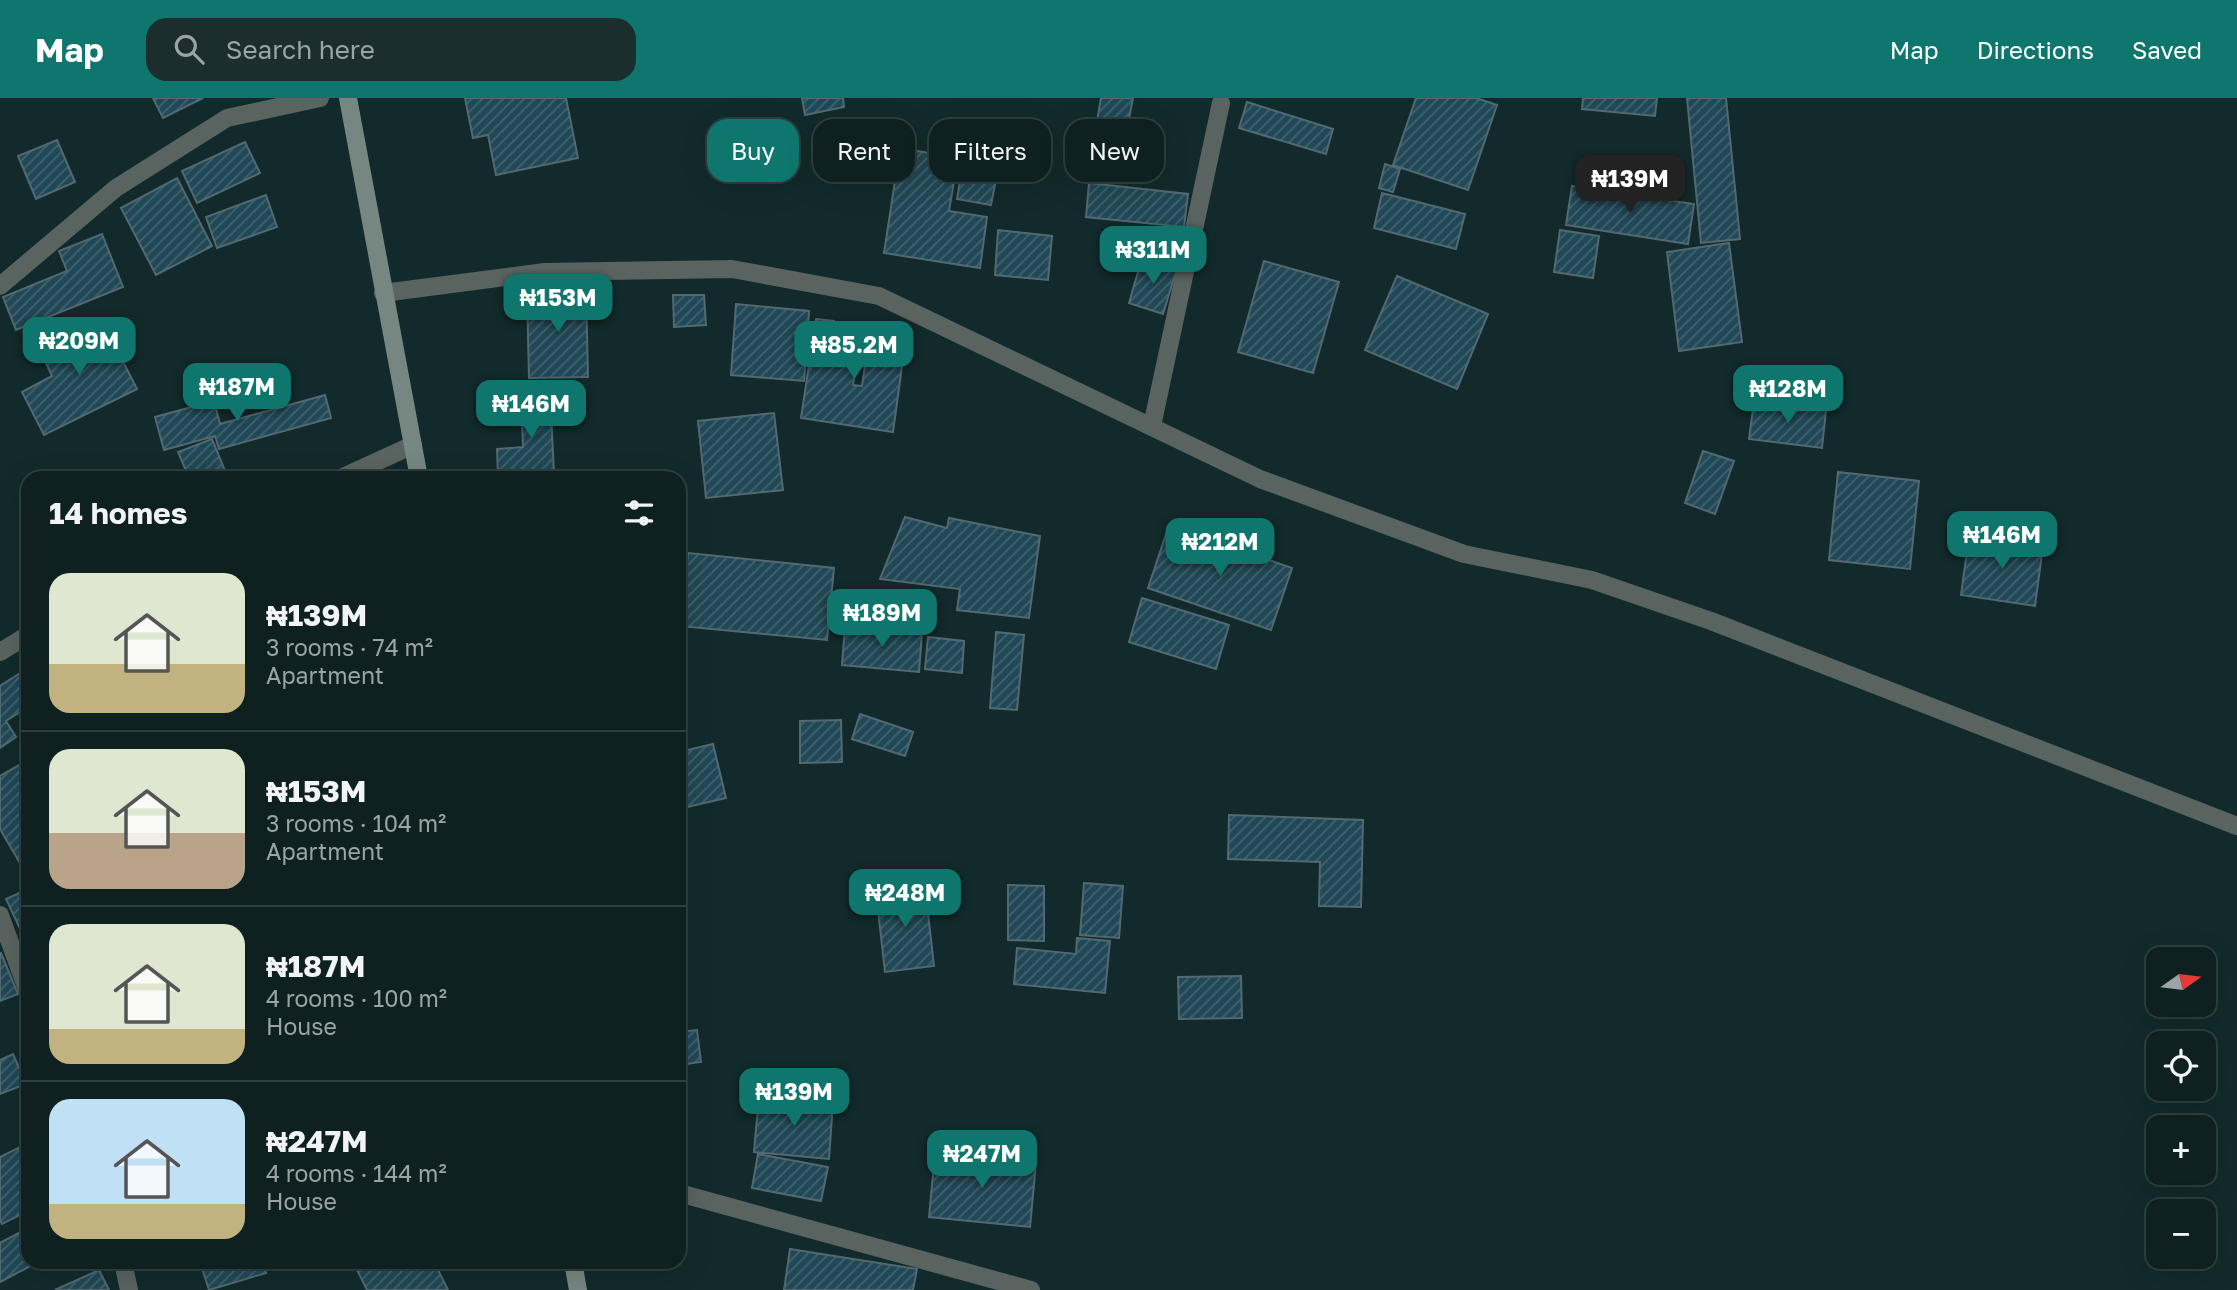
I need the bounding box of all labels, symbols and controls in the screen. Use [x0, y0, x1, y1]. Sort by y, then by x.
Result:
search box [146, 18, 636, 81]
text: Map [35, 30, 104, 69]
icon: search [170, 30, 208, 68]
text: Search here [226, 34, 375, 65]
text: Map [1890, 35, 1939, 64]
text: Directions [1977, 35, 2094, 64]
text: Saved [2132, 35, 2202, 64]
chip: Buy [707, 119, 799, 182]
chip: Rent [813, 119, 915, 182]
chip: Filters [929, 119, 1051, 182]
chip: New [1065, 119, 1164, 182]
pin: ₦139M [1581, 156, 1679, 215]
text: ₦139M [1591, 164, 1669, 192]
pin: ₦311M [1104, 226, 1202, 286]
text: ₦311M [1116, 235, 1190, 263]
pin: ₦153M [509, 274, 607, 334]
text: ₦153M [520, 283, 597, 311]
pin: ₦209M [30, 317, 128, 377]
pin: ₦85.2M [797, 322, 911, 381]
text: ₦209M [39, 326, 119, 354]
text: ₦85.2M [810, 330, 898, 358]
pin: ₦187M [188, 364, 286, 423]
pin: ₦128M [1739, 366, 1837, 425]
text: ₦187M [199, 372, 275, 400]
text: ₦128M [1749, 374, 1827, 402]
pin: ₦146M [482, 380, 580, 440]
text: ₦146M [492, 389, 570, 417]
icon: filters [620, 494, 658, 532]
text: 14 homes [49, 495, 188, 531]
pin: ₦146M [1953, 512, 2051, 571]
pin: ₦212M [1171, 518, 1269, 578]
text: ₦146M [1963, 520, 2041, 548]
text: ₦212M [1182, 527, 1259, 555]
pin: ₦189M [833, 589, 931, 649]
text: ₦139M [266, 597, 367, 633]
text: ₦189M [843, 598, 921, 626]
icon: home [105, 601, 189, 685]
text: 3 rooms · 74 m² [266, 633, 433, 661]
text: Apartment [266, 661, 384, 689]
text: ₦153M [266, 773, 366, 809]
icon: home [105, 777, 189, 861]
text: 3 rooms · 104 m² [266, 809, 446, 837]
text: Apartment [266, 837, 384, 865]
pin: ₦248M [856, 870, 954, 929]
text: ₦248M [865, 878, 945, 906]
north arrow [2146, 947, 2216, 1017]
map controls [2146, 947, 2216, 1269]
text: ₦187M [266, 948, 365, 984]
icon: home [105, 952, 189, 1036]
text: 4 rooms · 100 m² [266, 984, 447, 1012]
text: House [266, 1012, 337, 1040]
button: locate [2146, 1031, 2216, 1101]
pin: ₦139M [745, 1068, 843, 1128]
text: ₦139M [755, 1077, 833, 1105]
button: + [2146, 1115, 2216, 1185]
text: ₦247M [266, 1123, 368, 1159]
icon: home [105, 1127, 189, 1211]
pin: ₦247M [933, 1130, 1031, 1190]
text: ₦247M [943, 1139, 1021, 1167]
text: 4 rooms · 144 m² [266, 1159, 447, 1187]
text: House [266, 1187, 337, 1215]
button: − [2146, 1199, 2216, 1269]

